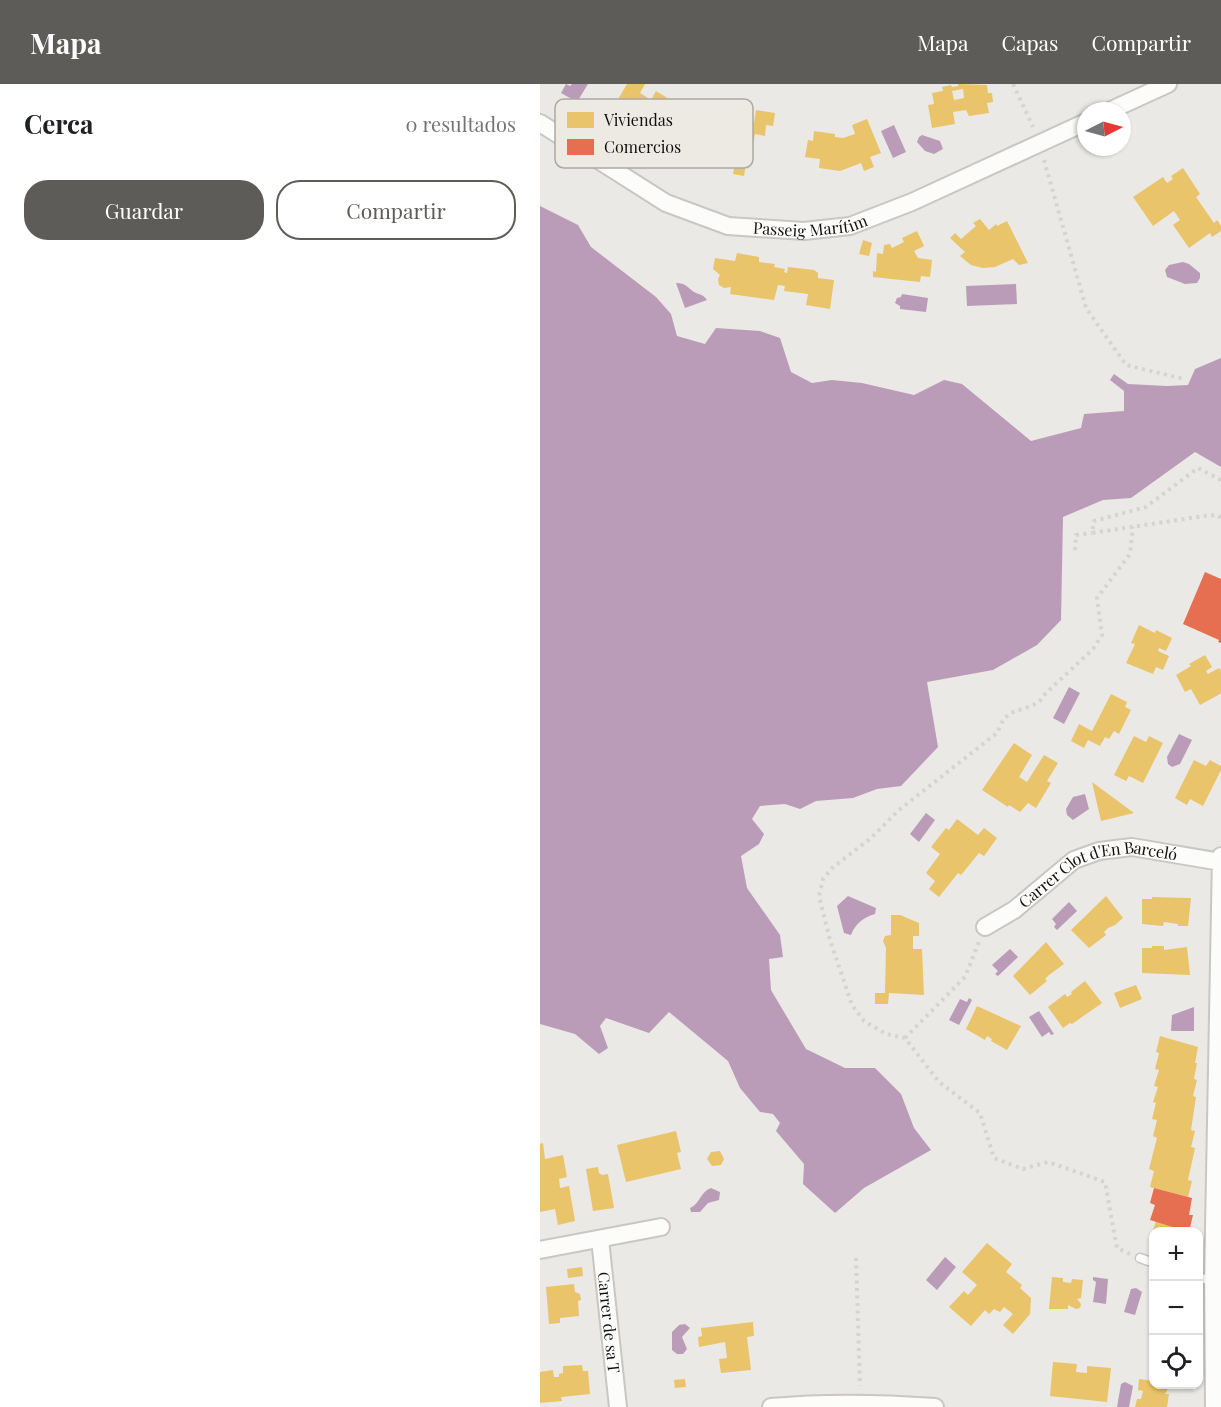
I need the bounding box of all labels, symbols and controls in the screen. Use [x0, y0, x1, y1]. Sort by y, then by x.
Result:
text: Mapa [30, 24, 102, 61]
text: Mapa [917, 28, 969, 56]
text: Capas [1002, 28, 1058, 56]
text: Compartir [1091, 28, 1191, 56]
legend [555, 99, 753, 168]
north arrow [1077, 102, 1131, 156]
text: Cerca [24, 106, 93, 141]
text: Viviendas [603, 109, 673, 130]
text: 0 resultados [406, 110, 516, 137]
text: Comercios [604, 136, 681, 157]
button: Guardar [24, 180, 264, 240]
button: Compartir [276, 180, 516, 240]
street label: Passeig Marítim [752, 209, 870, 241]
street label: Carrer Clot d'En Barceló [1014, 836, 1179, 912]
map controls [1149, 1227, 1203, 1389]
button: + [1149, 1227, 1203, 1281]
street label: Carrer de sa T [594, 1271, 625, 1374]
button: − [1149, 1281, 1203, 1335]
button: locate [1149, 1335, 1203, 1389]

